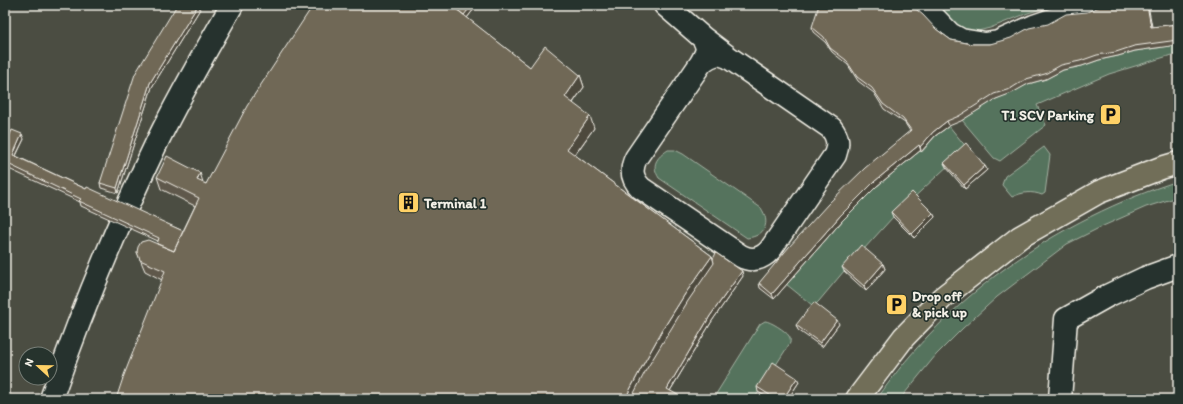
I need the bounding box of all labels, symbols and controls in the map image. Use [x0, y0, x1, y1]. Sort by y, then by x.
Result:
parking icon: T1 SCV Parking [1097, 102, 1123, 128]
place label: T1 SCV Parking [1001, 107, 1095, 124]
building icon: Terminal 1 [396, 190, 422, 216]
place label: Terminal 1 [423, 195, 487, 212]
place label: Drop off & pick up [912, 288, 968, 321]
parking icon: Drop off & pick up [884, 291, 910, 317]
north arrow [18, 346, 58, 386]
text: N [22, 357, 37, 368]

